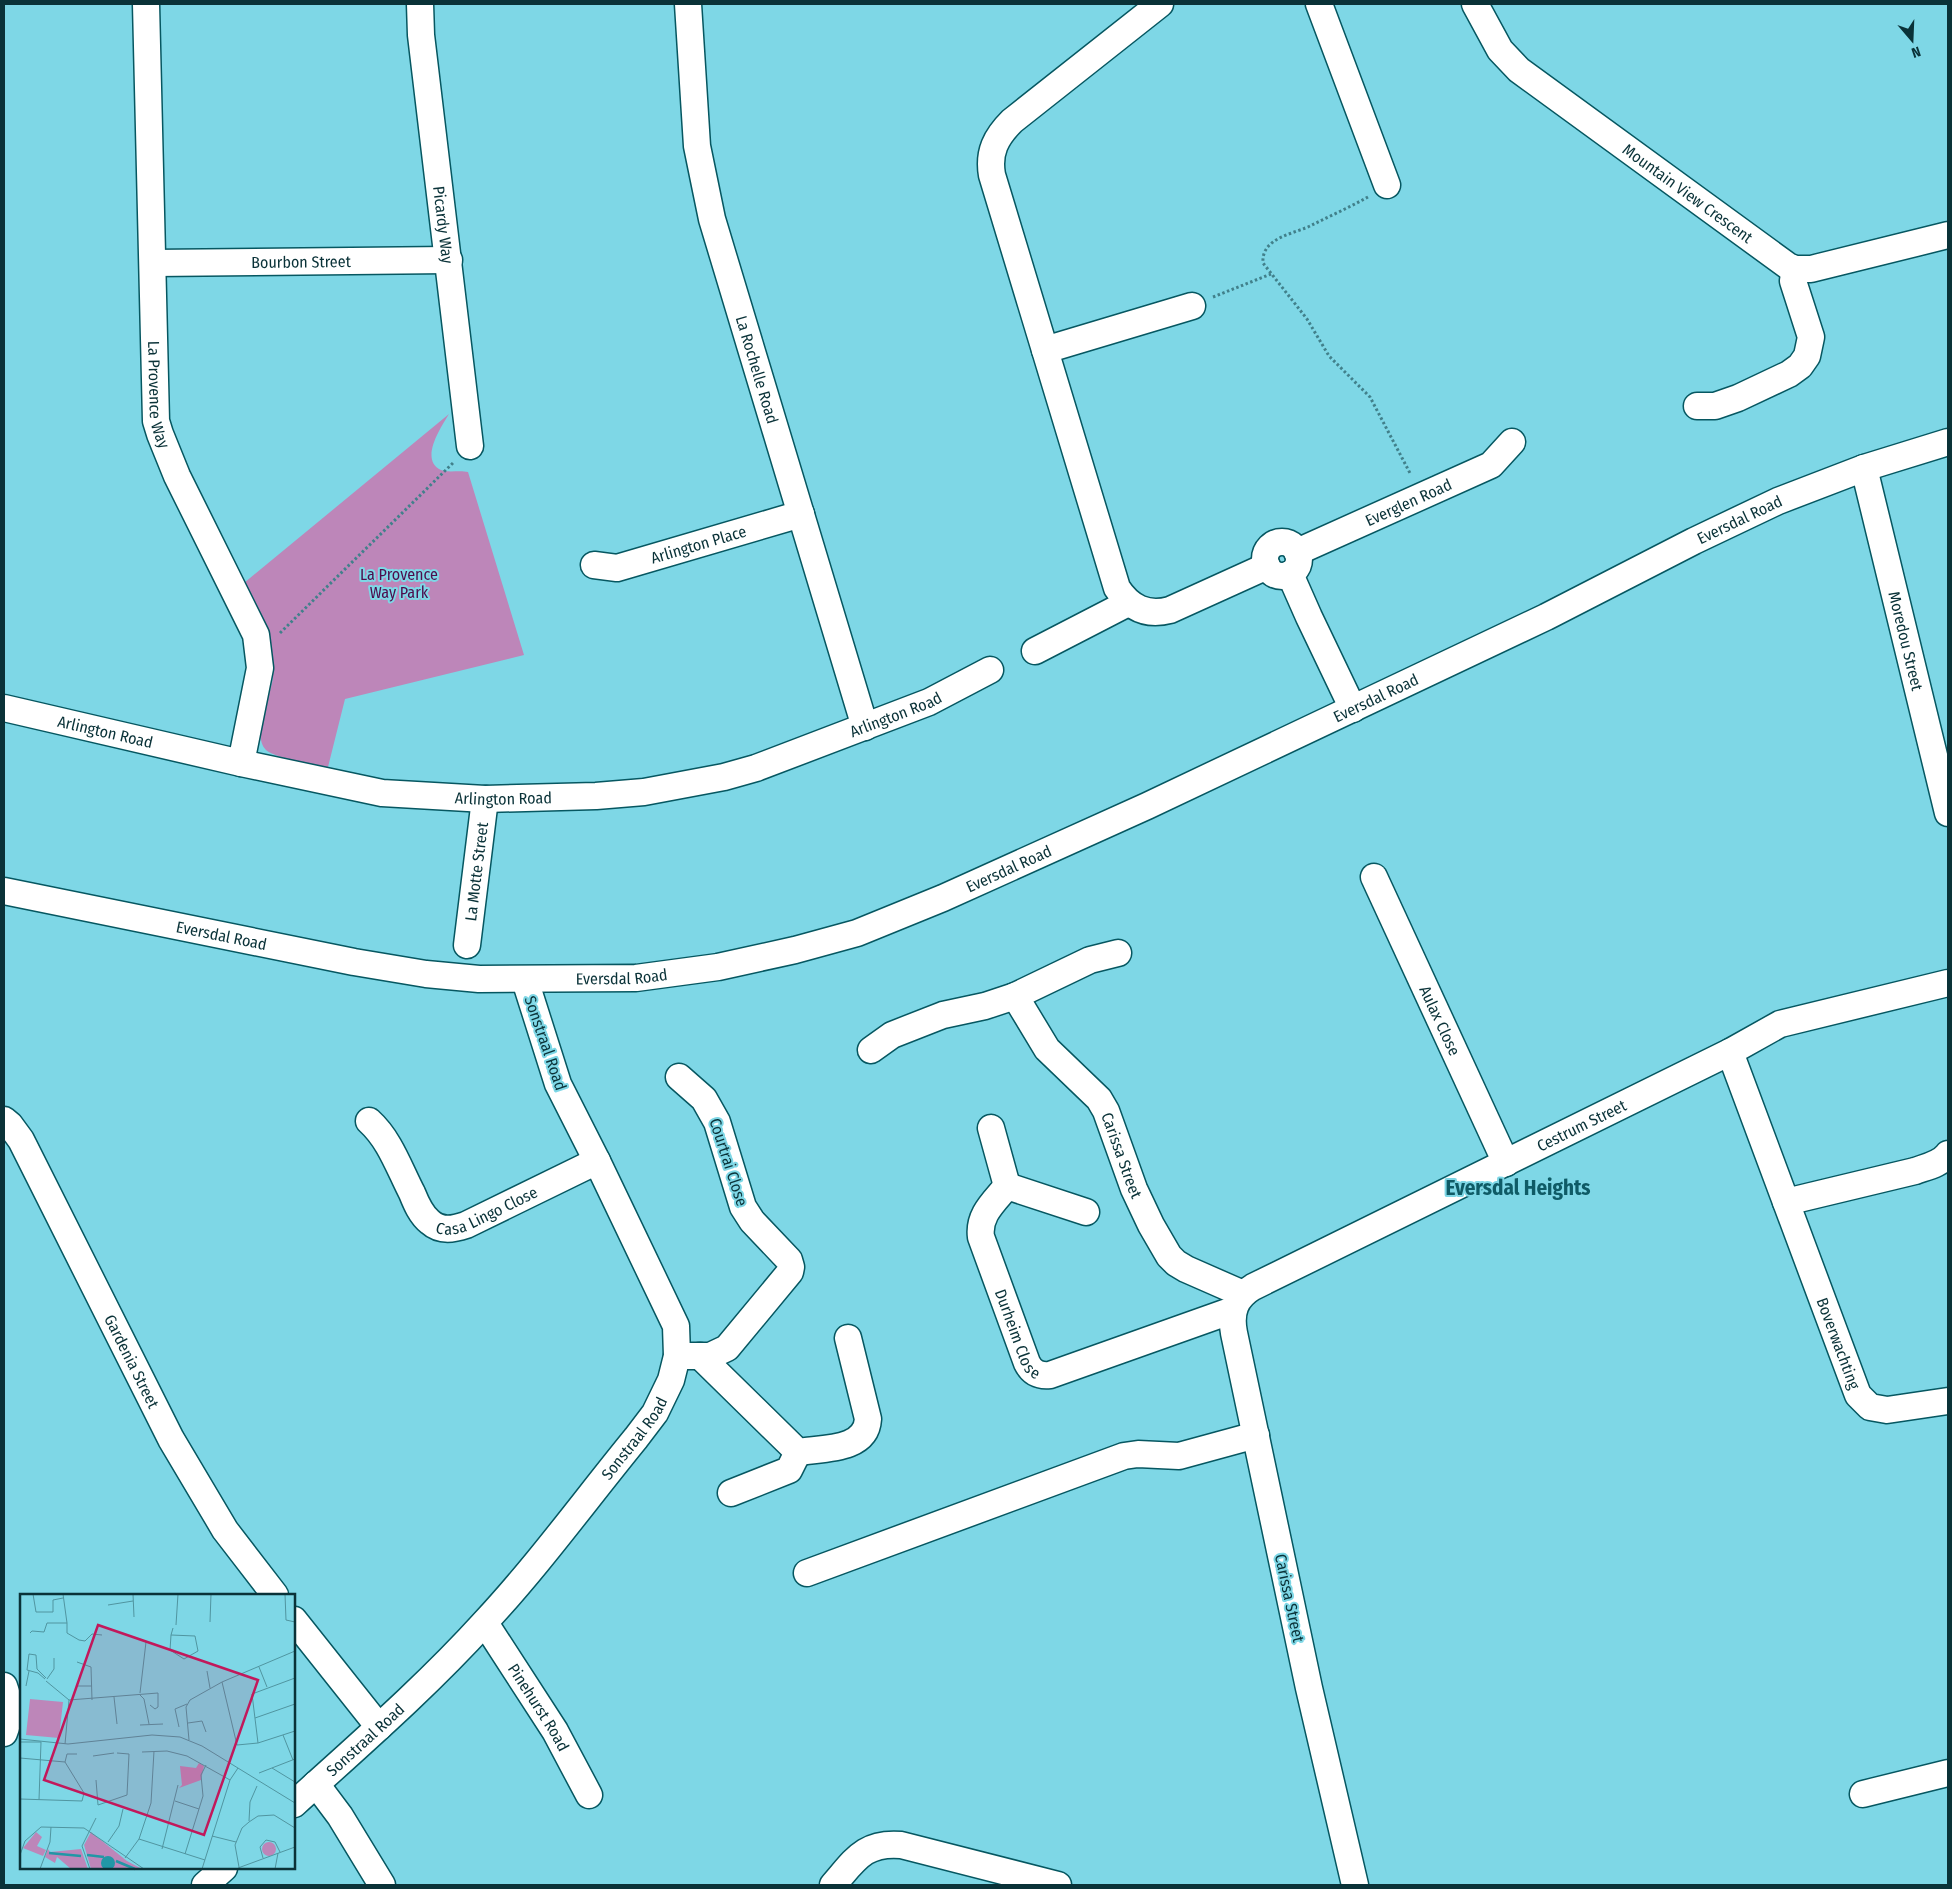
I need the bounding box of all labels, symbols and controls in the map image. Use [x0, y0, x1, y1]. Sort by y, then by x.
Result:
north arrow [1887, 15, 1937, 65]
text: N [1909, 42, 1923, 61]
street label: Mountain View Crescent [1619, 140, 1757, 248]
street label: Picardy Way [429, 185, 457, 265]
street label: Bourbon Street [251, 252, 352, 272]
street label: La Rochelle Road [732, 313, 782, 426]
street label: La Provence Way [144, 341, 174, 452]
street label: Everglen Road [1362, 475, 1455, 530]
street label: Eversdal Road [1694, 492, 1785, 548]
street label: Arlington Place [649, 522, 749, 568]
park label: La Provence Way Park [360, 565, 438, 602]
street label: Moredou Street [1884, 590, 1927, 693]
street label: Eversdal Road [1330, 670, 1422, 726]
street label: Arlington Road [847, 688, 945, 741]
street label: Arlington Road [56, 712, 155, 752]
street label: Arlington Road [454, 788, 552, 809]
street label: La Motte Street [461, 820, 492, 922]
street label: Eversdal Road [963, 841, 1055, 896]
street label: Eversdal Road [175, 917, 268, 954]
street label: Eversdal Road [576, 965, 669, 988]
street label: Aulax Close [1415, 983, 1464, 1059]
street label: Sonstraal Road [521, 993, 571, 1093]
street label: Cestrum Street [1534, 1095, 1630, 1156]
street label: Carissa Street [1097, 1110, 1146, 1202]
street label: Courtrai Close [705, 1116, 752, 1209]
district label: Eversdal Heights [1445, 1175, 1591, 1201]
street label: Casa Lingo Close [434, 1183, 541, 1239]
street label: Durheim Close [991, 1287, 1044, 1383]
street label: Boverwachting [1813, 1295, 1864, 1392]
street label: Gardenia Street [100, 1312, 163, 1412]
street label: Sonstraal Road [597, 1394, 671, 1483]
street label: Carissa Street [1271, 1552, 1308, 1645]
inset map [20, 1594, 295, 1869]
street label: Pinehurst Road [504, 1660, 573, 1754]
street label: Sonstraal Road [323, 1700, 408, 1780]

